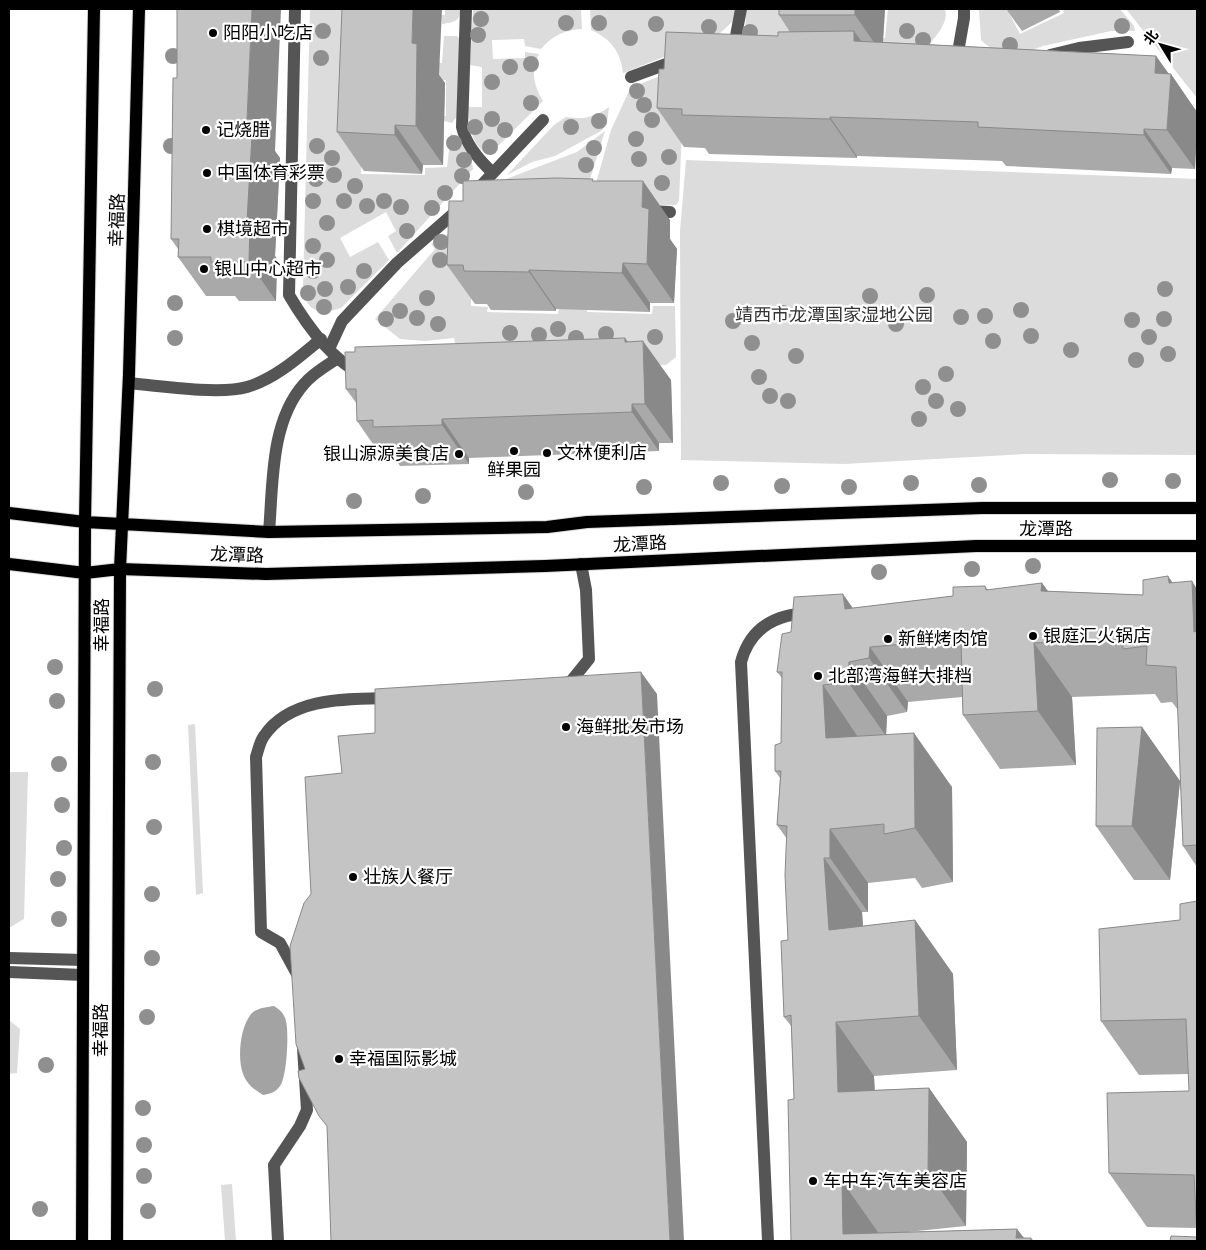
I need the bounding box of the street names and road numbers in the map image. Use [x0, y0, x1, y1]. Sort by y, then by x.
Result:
street label: 幸福路 [105, 193, 128, 247]
street label: 龙潭路 [1019, 518, 1073, 539]
street label: 龙潭路 [612, 532, 667, 555]
street label: 龙潭路 [210, 543, 264, 566]
street label: 幸福路 [91, 598, 112, 652]
street label: 幸福路 [90, 1003, 111, 1057]

